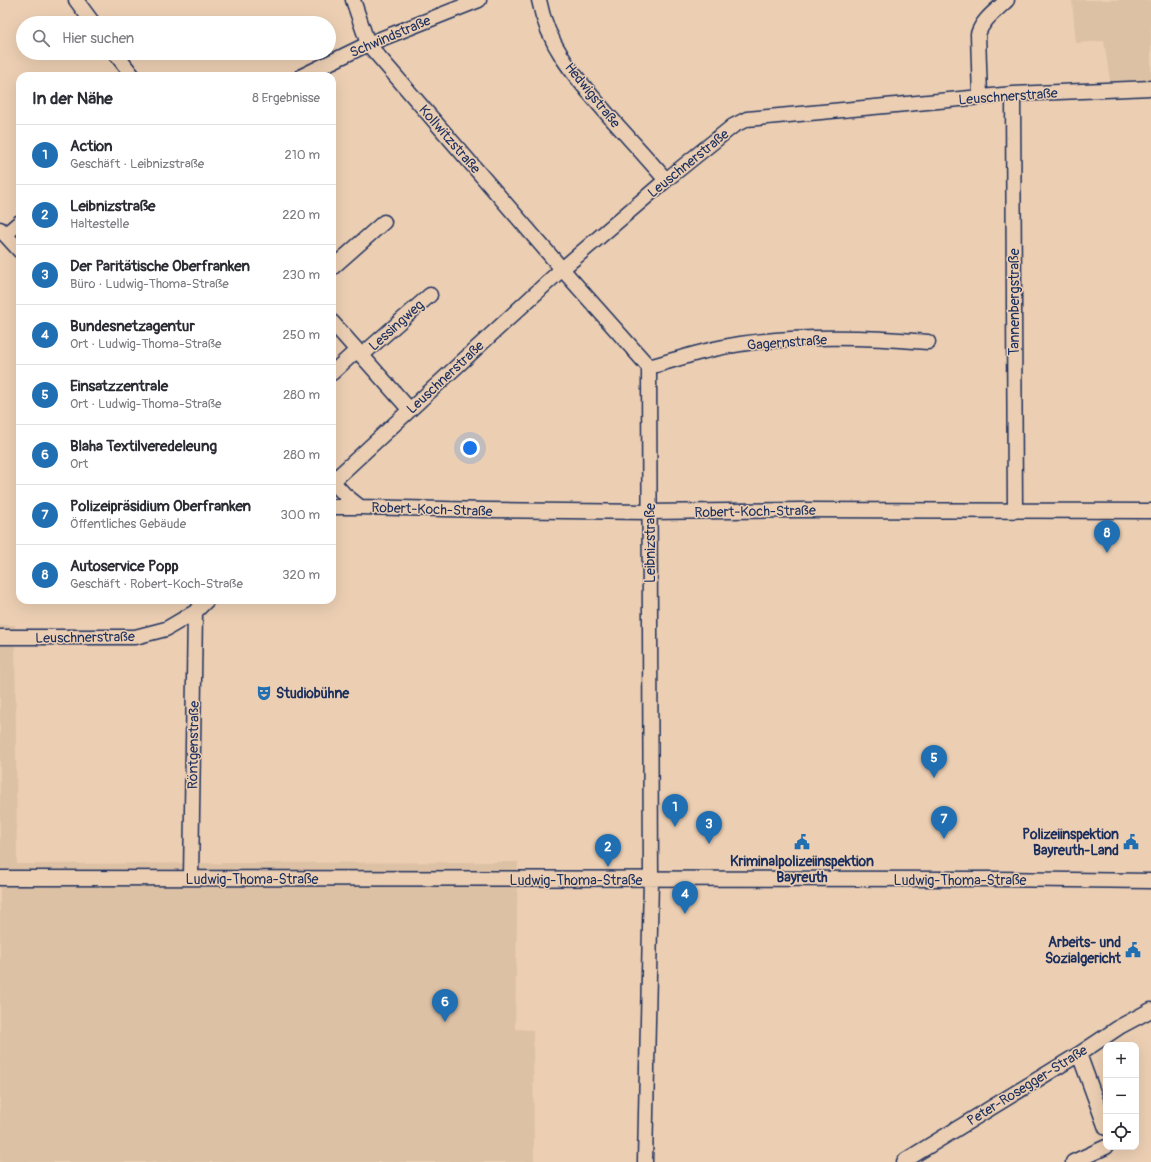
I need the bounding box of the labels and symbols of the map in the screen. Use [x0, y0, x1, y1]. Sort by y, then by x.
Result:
street label: Schwindstraße [347, 12, 433, 61]
street label: Hedwigstraße [561, 59, 624, 131]
street label: Leuschnerstraße [958, 85, 1058, 108]
street label: Kollwitzstraße [415, 102, 484, 177]
street label: Leuschnerstraße [644, 125, 732, 201]
street label: Tannenbergstraße [1006, 248, 1023, 356]
street label: Lessingweg [365, 296, 427, 354]
street label: Gagernstraße [746, 331, 828, 354]
street label: Leuschnerstraße [403, 337, 488, 418]
your location [460, 438, 480, 458]
street label: Robert-Koch-Straße [371, 499, 493, 520]
street label: Robert-Koch-Straße [694, 502, 816, 521]
street label: Leibnizstraße [642, 503, 659, 583]
pin: 8 [1094, 520, 1120, 553]
street label: Leuschnerstraße [35, 628, 135, 647]
theatre icon: Studiobühne [255, 684, 273, 702]
place label: Studiobühne [276, 685, 350, 702]
street label: Röntgenstraße [184, 701, 203, 789]
pin: 5 [921, 745, 947, 778]
pin: 1 [662, 794, 688, 827]
pin: 7 [931, 806, 957, 839]
pin: 3 [696, 811, 722, 844]
place label: Polizeiinspektion Bayreuth-Land [1022, 826, 1119, 859]
public building icon: Kriminalpolizeiinspektion Bayreuth [793, 833, 811, 851]
public building icon: Polizeiinspektion Bayreuth-Land [1122, 833, 1140, 851]
pin: 2 [595, 834, 621, 867]
place label: Kriminalpolizeiinspektion Bayreuth [730, 853, 874, 886]
street label: Ludwig-Thoma-Straße [186, 871, 319, 888]
street label: Ludwig-Thoma-Straße [510, 872, 643, 889]
street label: Ludwig-Thoma-Straße [894, 872, 1027, 889]
pin: 4 [672, 881, 698, 914]
place label: Arbeits- und Sozialgericht [1045, 934, 1121, 967]
public building icon: Arbeits- und Sozialgericht [1124, 941, 1142, 959]
pin: 6 [432, 989, 458, 1022]
street label: Peter-Rosegger-Straße [964, 1041, 1091, 1129]

